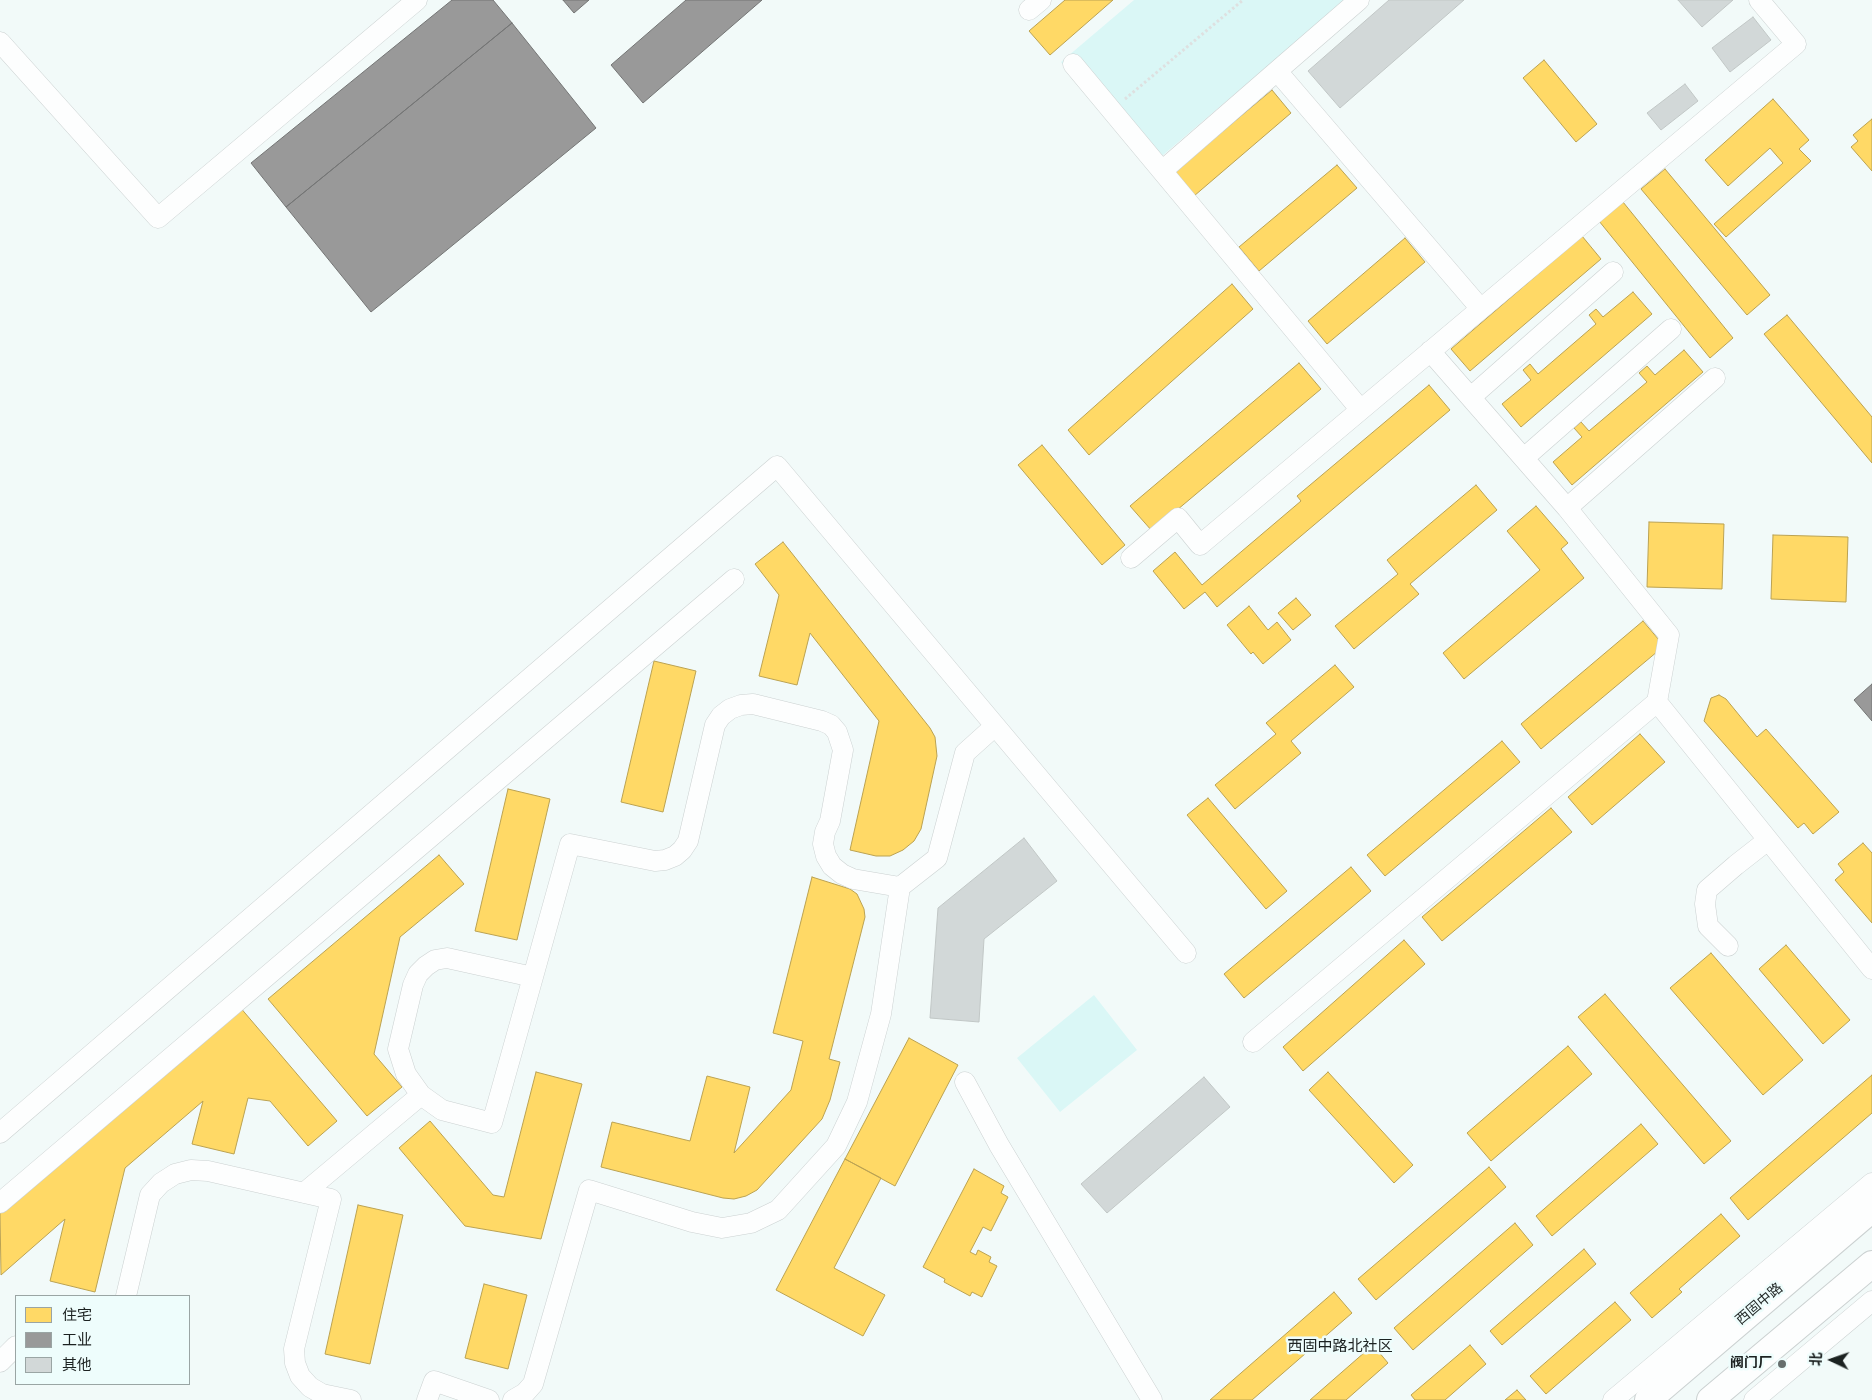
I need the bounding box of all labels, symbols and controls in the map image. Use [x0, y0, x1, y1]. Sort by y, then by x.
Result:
street label: 西固中路 [1733, 1281, 1787, 1329]
legend [15, 1295, 190, 1385]
text: 住宅 [62, 1305, 92, 1326]
text: 工业 [62, 1330, 92, 1351]
north arrow [1807, 1335, 1857, 1385]
district label: 西固中路北社区 [1288, 1339, 1392, 1357]
text: 北 [1807, 1352, 1827, 1367]
text: 其他 [62, 1355, 92, 1376]
place label: 阀门厂 [1730, 1356, 1772, 1372]
marker: 阀门厂 [1776, 1358, 1788, 1370]

